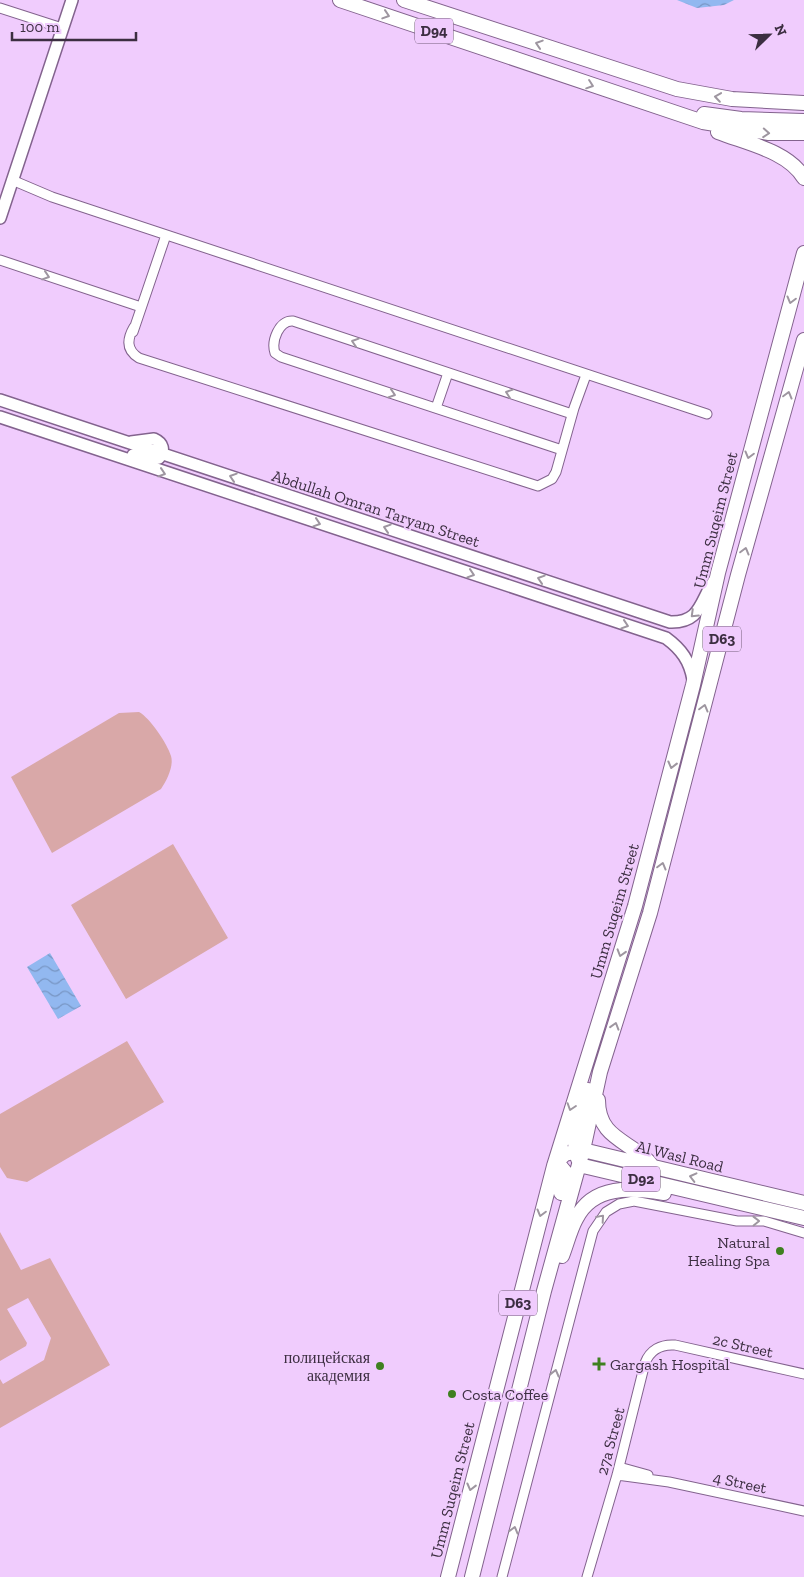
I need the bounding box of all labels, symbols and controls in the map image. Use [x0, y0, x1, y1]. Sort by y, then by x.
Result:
scale bar [12, 10, 136, 42]
one-way arrow [381, 10, 390, 20]
north arrow [744, 10, 794, 60]
text: 100 m [20, 18, 59, 36]
road number: D94 [415, 18, 453, 44]
text: N [771, 22, 791, 39]
one-way arrow [536, 40, 544, 50]
one-way arrow [585, 79, 593, 89]
one-way arrow [713, 92, 721, 103]
one-way arrow [763, 127, 771, 138]
one-way arrow [42, 270, 50, 280]
one-way arrow [786, 296, 797, 304]
one-way arrow [351, 337, 359, 347]
one-way arrow [387, 388, 396, 398]
one-way arrow [505, 389, 514, 399]
one-way arrow [783, 391, 793, 399]
street label: Umm Suqeim Street [689, 450, 742, 590]
one-way arrow [745, 450, 755, 458]
street label: Abdullah Omran Taryam Street [270, 466, 482, 551]
one-way arrow [157, 467, 166, 477]
one-way arrow [229, 473, 237, 483]
one-way arrow [312, 518, 320, 528]
one-way arrow [383, 524, 392, 534]
one-way arrow [739, 547, 750, 556]
one-way arrow [466, 568, 475, 578]
one-way arrow [538, 575, 546, 585]
one-way arrow [691, 608, 700, 617]
one-way arrow [621, 619, 629, 629]
road number: D63 [703, 626, 741, 652]
one-way arrow [698, 705, 708, 713]
one-way arrow [667, 761, 678, 770]
street label: Umm Suqeim Street [586, 841, 643, 981]
one-way arrow [657, 862, 667, 870]
one-way arrow [616, 948, 626, 956]
one-way arrow [609, 1022, 619, 1031]
one-way arrow [567, 1103, 577, 1111]
street label: Al Wasl Road [634, 1137, 726, 1177]
road number: D92 [622, 1166, 660, 1192]
one-way arrow [688, 1172, 697, 1183]
one-way arrow [536, 1209, 547, 1218]
one-way arrow [596, 1214, 605, 1223]
one-way arrow [752, 1216, 760, 1226]
place label: Natural Healing Spa [688, 1233, 770, 1270]
marker: Natural Healing Spa [774, 1245, 786, 1257]
road number: D63 [499, 1290, 537, 1316]
street label: 2c Street [711, 1329, 775, 1362]
place label: полицейская академия [284, 1348, 371, 1385]
place label: Gargash Hospital [610, 1355, 730, 1374]
marker: Gargash Hospital [592, 1357, 606, 1371]
marker: полицейская академия [374, 1360, 386, 1372]
one-way arrow [549, 1368, 560, 1377]
place label: Costa Coffee [462, 1385, 548, 1404]
marker: Costa Coffee [446, 1388, 458, 1400]
street label: 27a Street [592, 1405, 629, 1477]
street label: Umm Suqeim Street [426, 1420, 479, 1560]
street label: 4 Street [711, 1468, 769, 1497]
one-way arrow [466, 1482, 477, 1491]
one-way arrow [508, 1525, 519, 1534]

